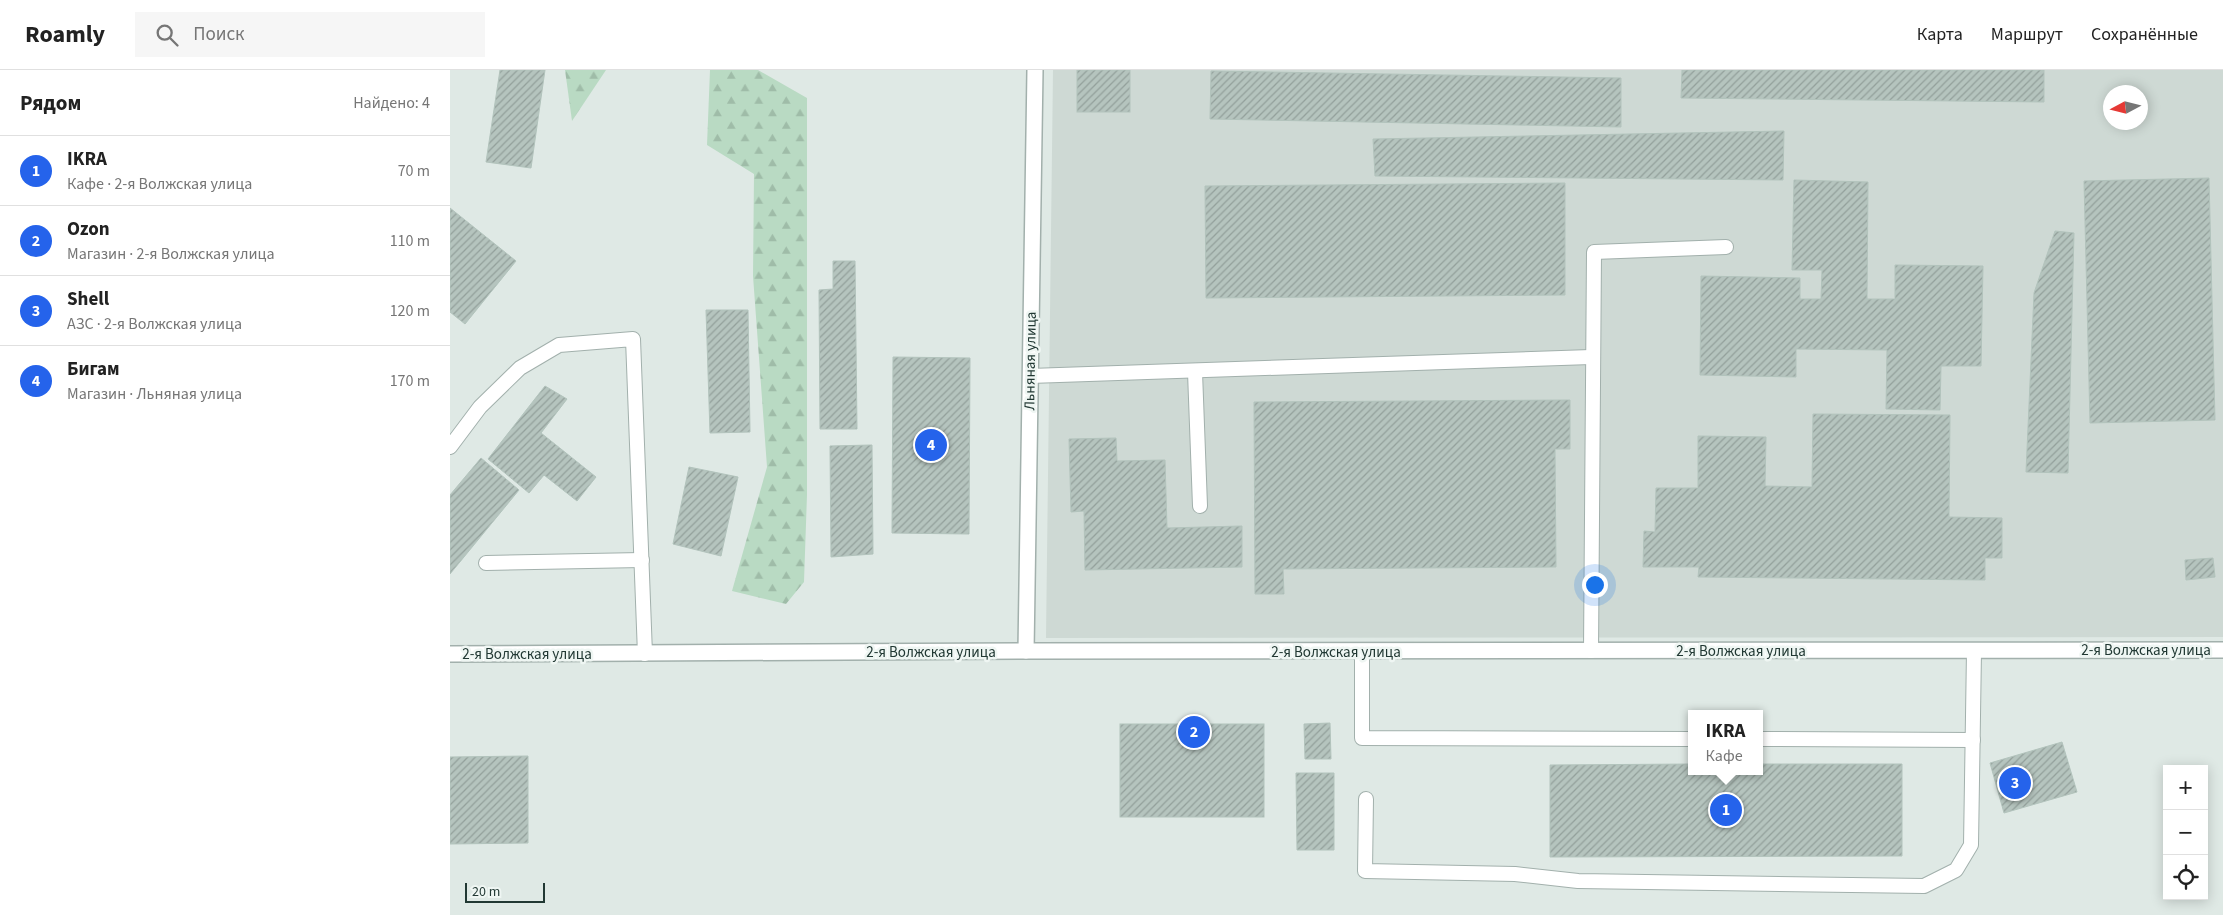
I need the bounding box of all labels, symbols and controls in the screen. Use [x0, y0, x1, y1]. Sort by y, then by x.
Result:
search box [135, 12, 485, 57]
text: Roamly [25, 17, 105, 52]
icon: search [153, 21, 181, 49]
text: Поиск [193, 21, 244, 48]
text: Карта [1917, 22, 1963, 47]
text: Маршрут [1991, 22, 2063, 47]
text: Сохранённые [2091, 22, 2198, 47]
north arrow [2103, 85, 2148, 130]
text: Рядом [20, 88, 81, 118]
text: Найдено: 4 [353, 92, 430, 114]
text: IKRA [67, 146, 107, 173]
text: 1 [32, 160, 40, 182]
text: 70 m [398, 160, 430, 182]
text: Кафе · 2-я Волжская улица [67, 173, 252, 195]
text: Ozon [67, 216, 110, 243]
text: 2 [32, 230, 40, 252]
text: 110 m [390, 230, 430, 252]
text: Магазин · 2-я Волжская улица [67, 243, 275, 265]
text: Shell [67, 286, 109, 313]
text: 3 [32, 300, 40, 322]
text: 120 m [390, 300, 430, 322]
street label: Льняная улица [1019, 311, 1042, 411]
text: АЗС · 2-я Волжская улица [67, 313, 242, 335]
text: Бигам [67, 356, 120, 383]
text: 4 [32, 370, 40, 392]
text: 170 m [390, 370, 430, 392]
text: Магазин · Льняная улица [67, 383, 242, 405]
pin: 4 [915, 426, 947, 464]
your location [1582, 572, 1608, 598]
street label: 2-я Волжская улица [2081, 640, 2211, 661]
street label: 2-я Волжская улица [1676, 641, 1806, 662]
street label: 2-я Волжская улица [866, 642, 996, 663]
street label: 2-я Волжская улица [1271, 642, 1401, 663]
street label: 2-я Волжская улица [462, 644, 592, 665]
popup [1688, 710, 1763, 775]
pin: 2 [1178, 713, 1210, 751]
text: IKRA [1706, 718, 1745, 745]
text: Кафе [1706, 745, 1743, 767]
pin: 3 [1999, 764, 2031, 802]
map controls [2163, 765, 2208, 900]
button: + [2163, 765, 2208, 810]
pin: 1 [1710, 791, 1742, 829]
button: − [2163, 810, 2208, 855]
button: locate [2163, 855, 2208, 900]
scale bar [465, 880, 545, 903]
text: 20 m [472, 882, 500, 902]

